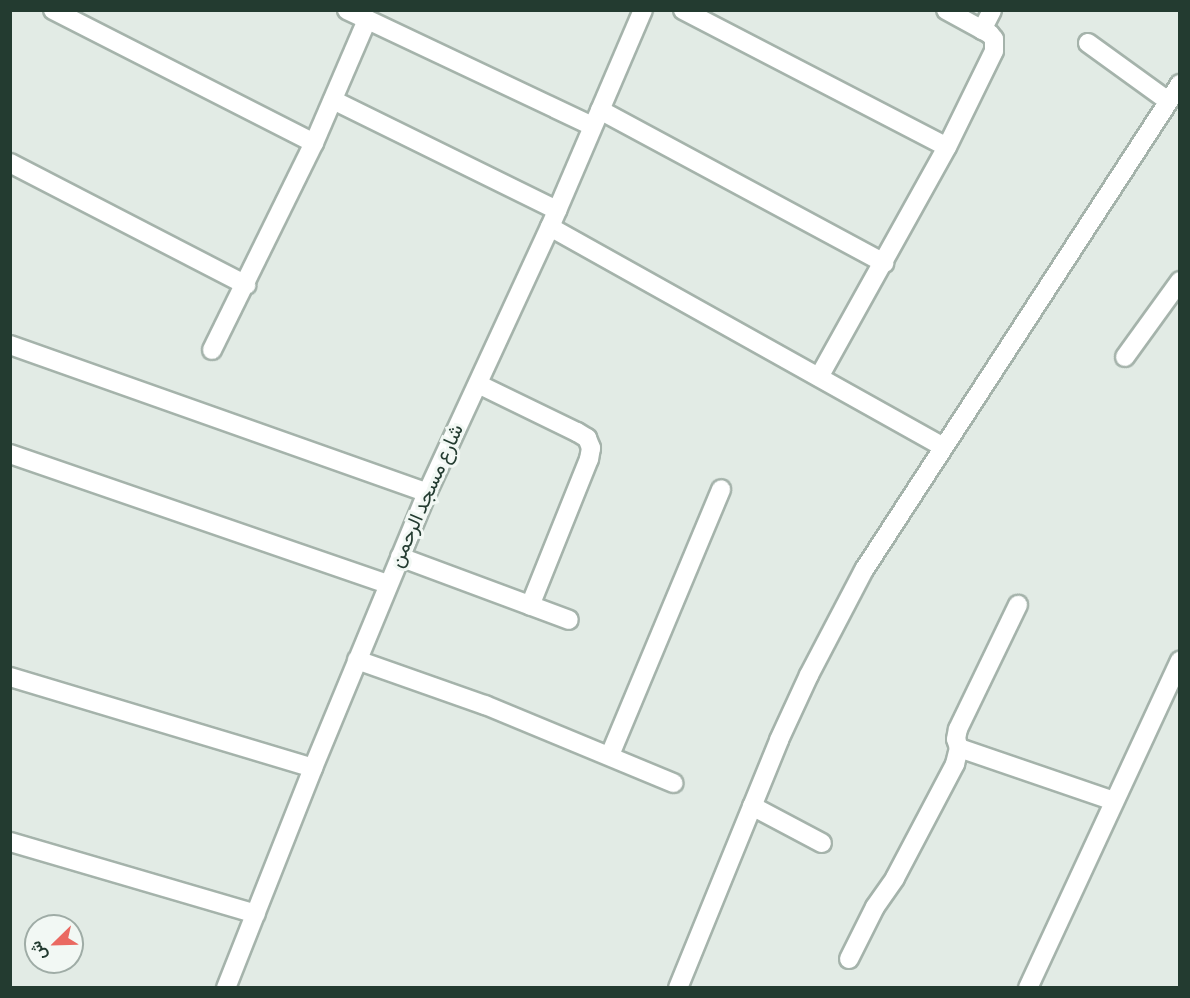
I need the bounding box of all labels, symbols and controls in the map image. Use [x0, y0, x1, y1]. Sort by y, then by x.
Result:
street label: شارع مسجد الرحمن [385, 421, 469, 571]
north arrow [24, 914, 84, 974]
text: ش [26, 938, 51, 963]

